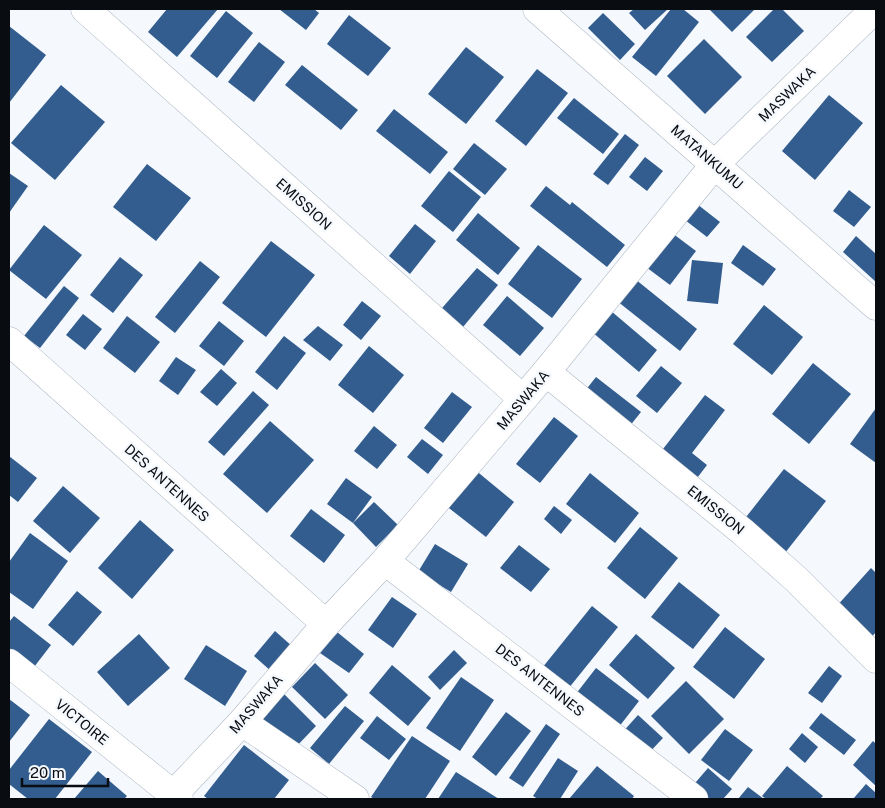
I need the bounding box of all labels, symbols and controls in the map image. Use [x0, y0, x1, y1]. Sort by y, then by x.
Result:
street label: MASWAKA [755, 63, 819, 125]
street label: MATANKUMU [668, 121, 746, 193]
street label: EMISSION [273, 175, 335, 233]
street label: MASWAKA [494, 367, 552, 433]
street label: DES ANTENNES [121, 441, 213, 525]
street label: EMISSION [684, 482, 748, 538]
street label: DES ANTENNES [493, 640, 587, 720]
street label: MASWAKA [226, 671, 286, 737]
street label: VICTOIRE [52, 696, 112, 748]
scale bar [22, 756, 109, 788]
text: 20 m [30, 764, 65, 781]

